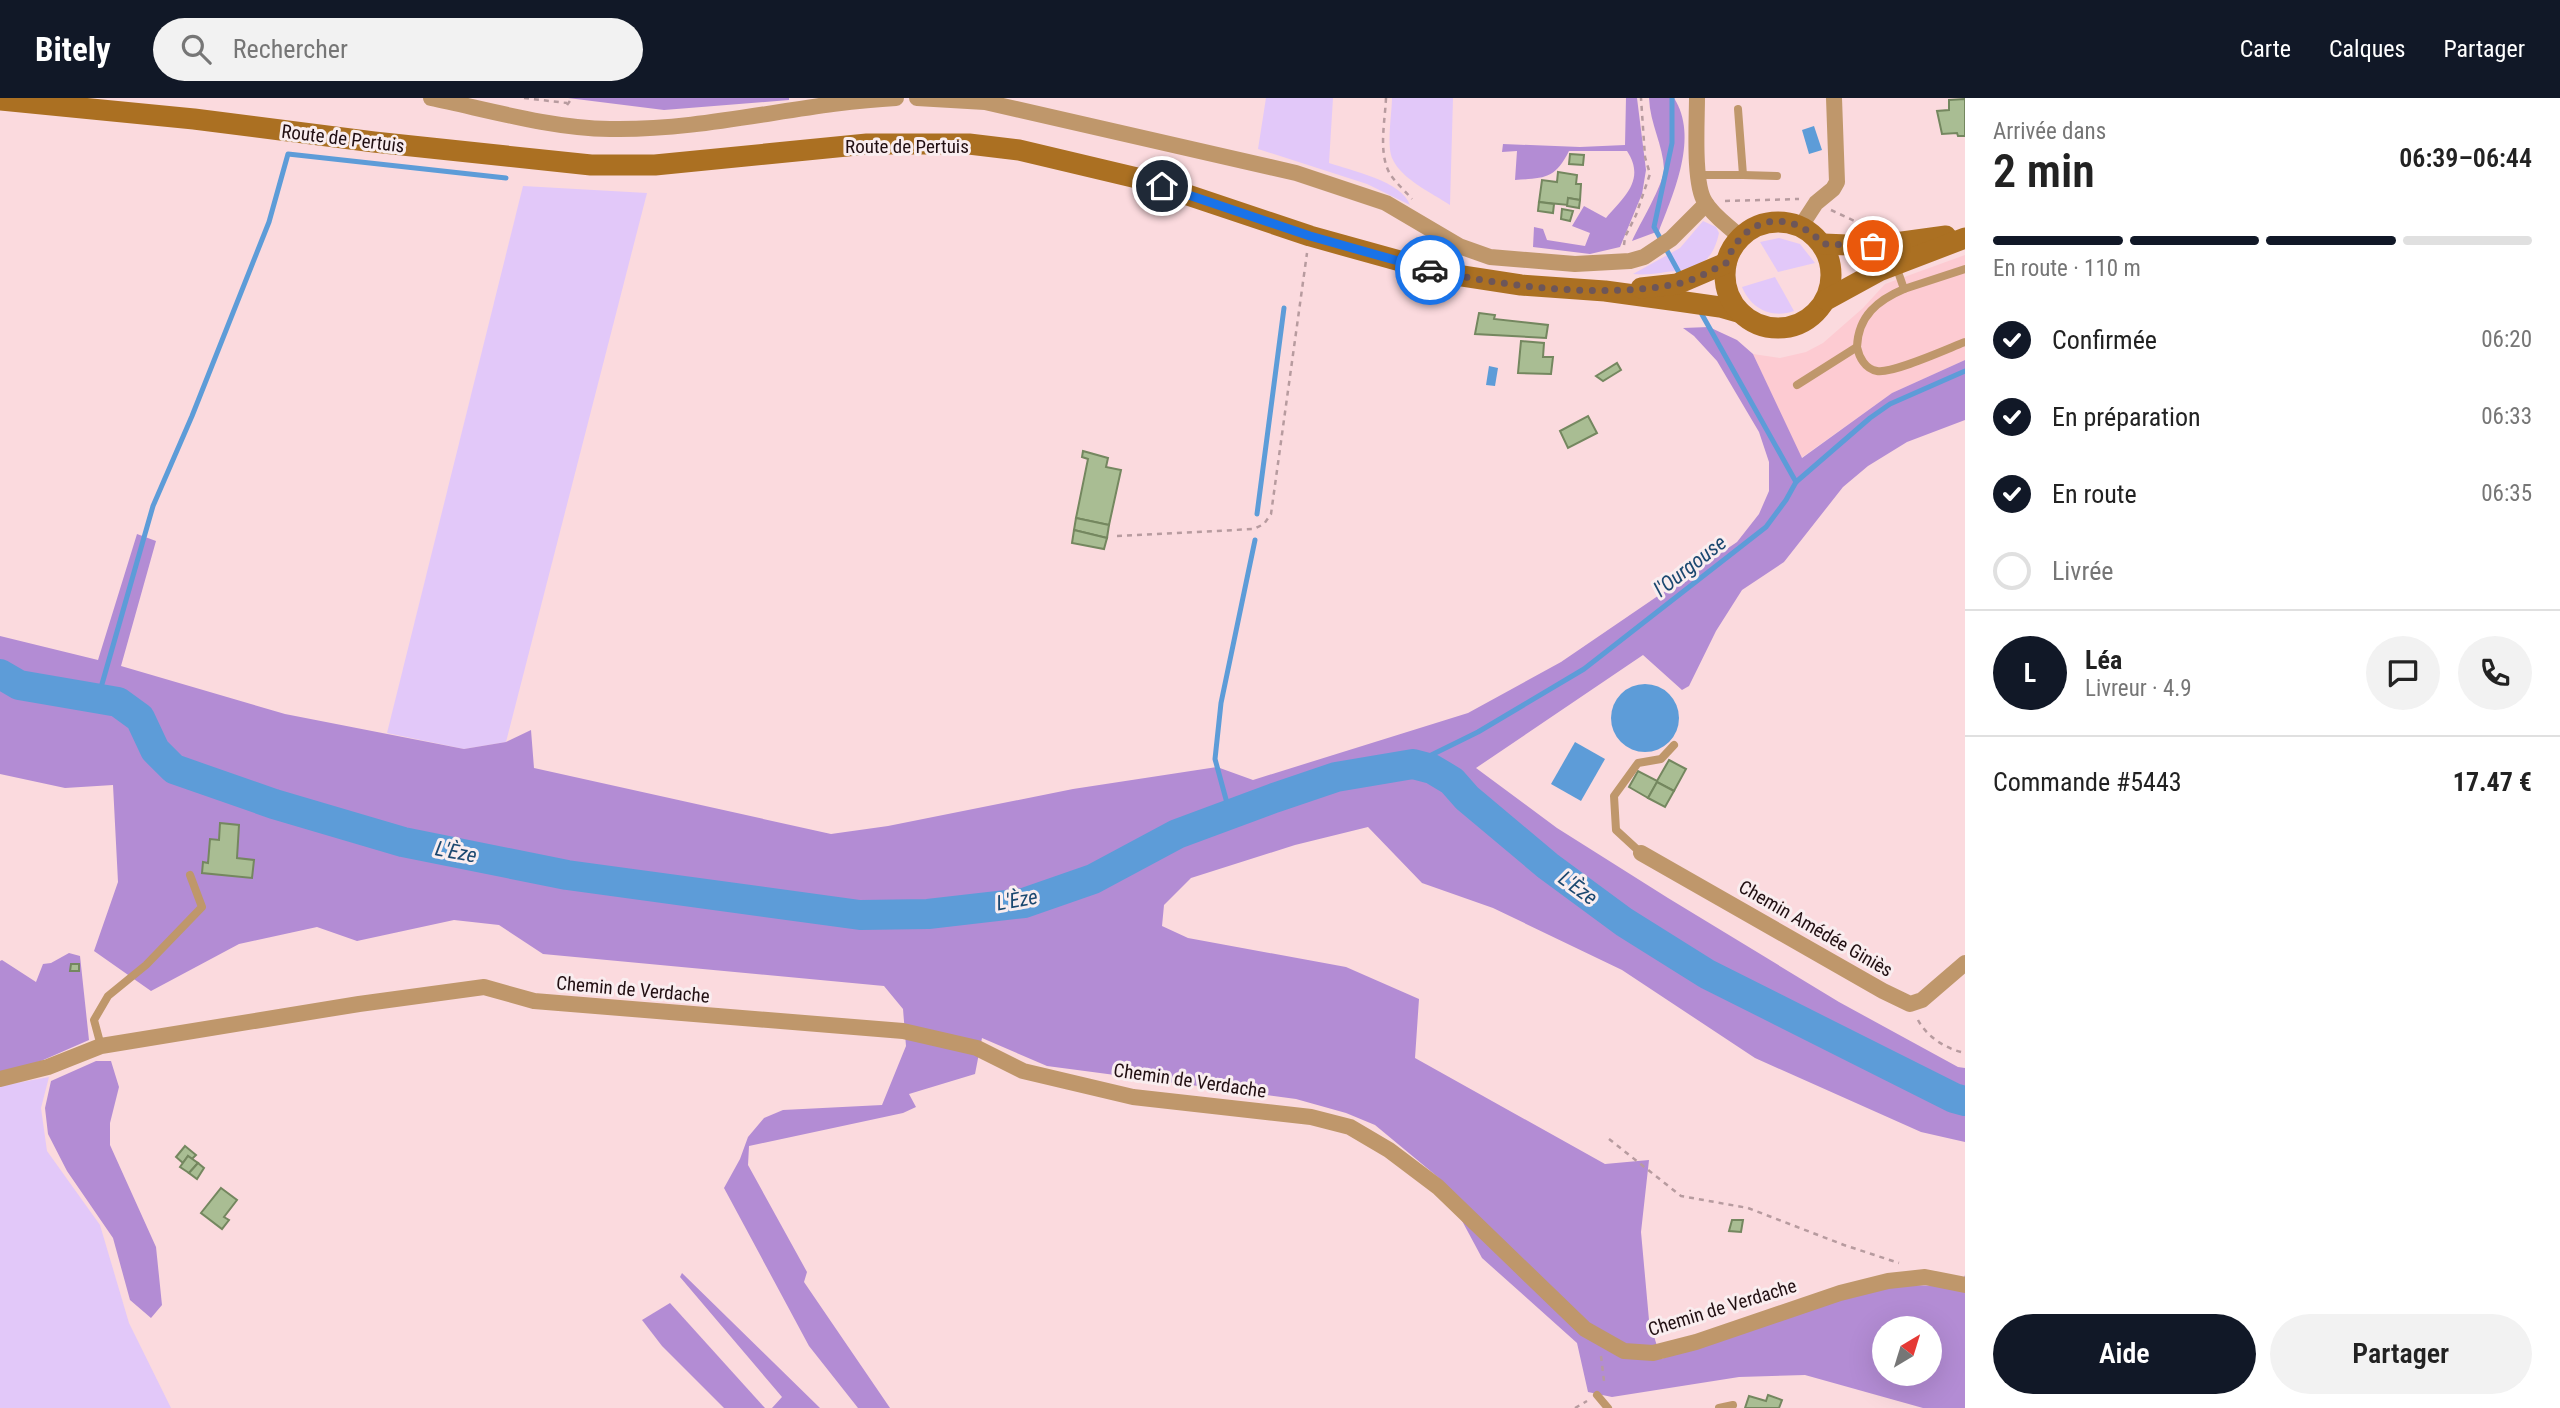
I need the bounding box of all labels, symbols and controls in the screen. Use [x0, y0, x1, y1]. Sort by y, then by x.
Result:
search box [153, 18, 643, 81]
text: Bitely [35, 30, 111, 69]
icon: search [177, 30, 215, 68]
text: Rechercher [233, 34, 348, 64]
text: Carte [2240, 35, 2291, 63]
text: Calques [2329, 35, 2405, 63]
text: Partager [2443, 35, 2525, 63]
text: Arrivée dans [1993, 118, 2106, 145]
street label: Route de Pertuis [280, 120, 406, 157]
street label: Route de Pertuis [845, 135, 969, 158]
text: 06:39–06:44 [2399, 143, 2532, 173]
text: 2 min [1993, 144, 2095, 198]
pin [1132, 156, 1192, 216]
icon: home [1143, 167, 1181, 205]
pin [1843, 216, 1903, 276]
icon: bag [1854, 227, 1892, 265]
courier [1395, 235, 1465, 305]
icon: car [1411, 251, 1449, 289]
text: En route · 110 m [1993, 255, 2141, 282]
icon: check [1993, 321, 2031, 359]
text: Confirmée [2052, 325, 2157, 355]
text: 06:20 [2481, 326, 2532, 353]
icon: check [1993, 398, 2031, 436]
text: En préparation [2052, 402, 2201, 432]
text: 06:33 [2481, 403, 2532, 430]
icon: check [1993, 475, 2031, 513]
text: En route [2052, 479, 2137, 509]
text: 06:35 [2481, 480, 2532, 507]
water label: l'Ourgouse [1649, 530, 1731, 602]
text: Livrée [2052, 556, 2114, 586]
button: chat [2366, 636, 2440, 710]
button: phone [2458, 636, 2532, 710]
text: Léa [2085, 645, 2122, 675]
text: L [2024, 658, 2036, 688]
text: Livreur · 4.9 [2085, 675, 2192, 702]
text: Commande #5443 [1993, 767, 2182, 797]
text: 17.47 € [2453, 767, 2532, 797]
water label: L'Èze [433, 836, 479, 868]
water label: L'Èze [1554, 866, 1602, 910]
street label: Chemin Amédée Giniès [1735, 875, 1897, 982]
water label: L'Èze [994, 885, 1040, 915]
street label: Chemin de Verdache [555, 971, 711, 1008]
street label: Chemin de Verdache [1112, 1058, 1268, 1103]
street label: Chemin de Verdache [1645, 1274, 1799, 1341]
button: Aide [1993, 1314, 2256, 1394]
button: Partager [2270, 1314, 2532, 1394]
north arrow [1872, 1316, 1942, 1386]
map controls [1872, 1316, 1942, 1386]

